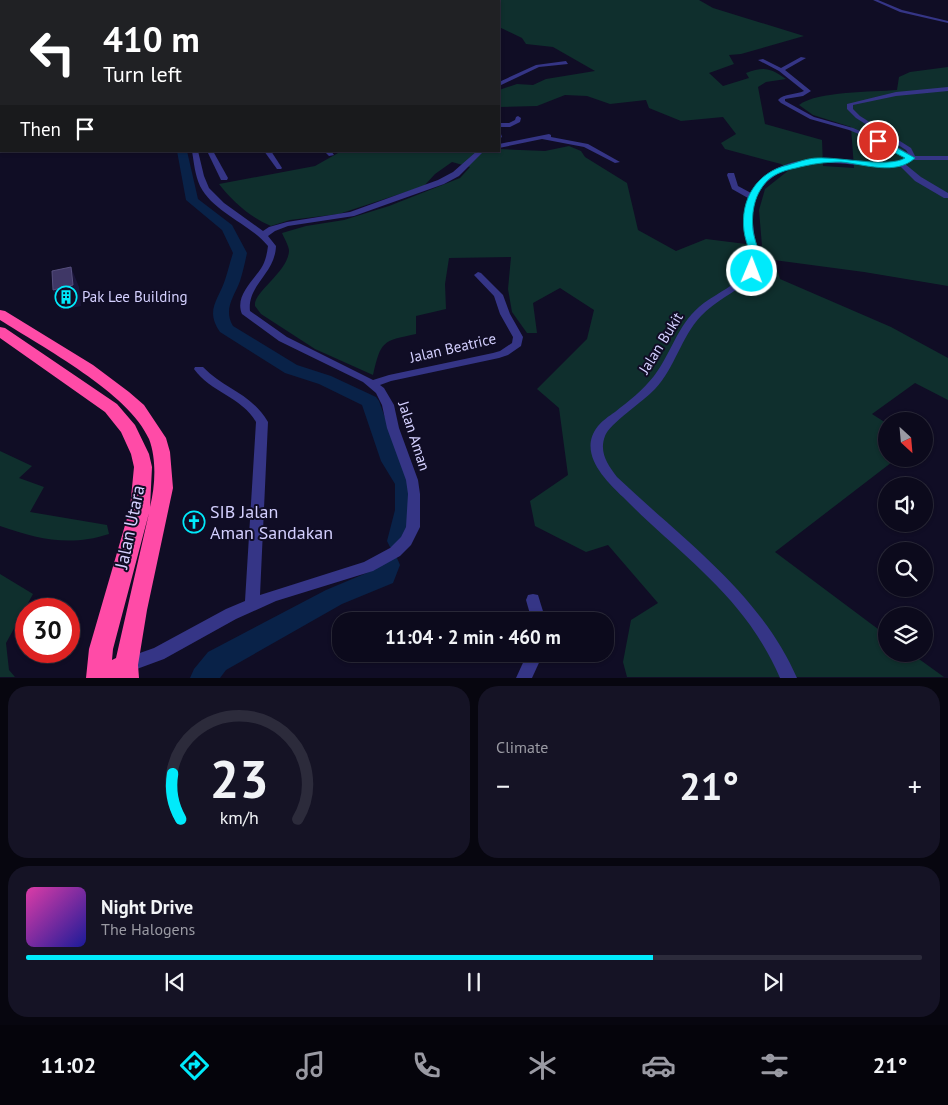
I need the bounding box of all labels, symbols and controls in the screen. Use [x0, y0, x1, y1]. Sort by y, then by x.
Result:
text: 410 m [103, 16, 200, 62]
icon: left [20, 20, 85, 85]
text: Turn left [103, 60, 182, 88]
icon: arrive [71, 115, 99, 143]
text: Then [20, 117, 61, 141]
pin [857, 120, 899, 162]
icon: arrive [864, 127, 892, 155]
position arrow [725, 244, 777, 296]
building icon: Pak Lee Building [54, 285, 78, 309]
place label: Pak Lee Building [82, 287, 188, 306]
street label: Jalan Bukit [634, 308, 687, 378]
street label: Jalan Beatrice [407, 328, 498, 367]
street label: Jalan Aman [394, 398, 435, 473]
north arrow [878, 412, 932, 468]
map controls [878, 412, 933, 662]
button: sound [878, 477, 933, 532]
street label: Jalan Utara [109, 483, 150, 572]
place label: SIB Jalan Aman Sandakan [210, 500, 333, 544]
church icon: SIB Jalan Aman Sandakan [182, 510, 206, 534]
button: search [878, 542, 933, 597]
speed limit sign: 30 [15, 598, 80, 663]
button: layers [878, 607, 933, 662]
text: 11:04 · 2 min · 460 m [385, 625, 561, 649]
text: Climate [496, 737, 548, 757]
text: 23 [210, 745, 268, 812]
text: 21° [679, 761, 739, 810]
text: − [496, 767, 510, 804]
text: + [908, 767, 922, 804]
text: km/h [219, 806, 259, 829]
text: Night Drive [101, 895, 193, 919]
text: The Halogens [101, 919, 195, 939]
icon: previous [161, 968, 189, 996]
icon: pause [460, 968, 488, 996]
icon: next [759, 968, 787, 996]
icon: directions [177, 1048, 212, 1083]
icon: music [293, 1048, 328, 1083]
icon: phone [409, 1048, 444, 1083]
icon: climate [525, 1048, 560, 1083]
icon: car [641, 1048, 676, 1083]
icon: filters [757, 1048, 792, 1083]
text: 11:02 [40, 1051, 96, 1079]
text: 21° [873, 1051, 907, 1079]

